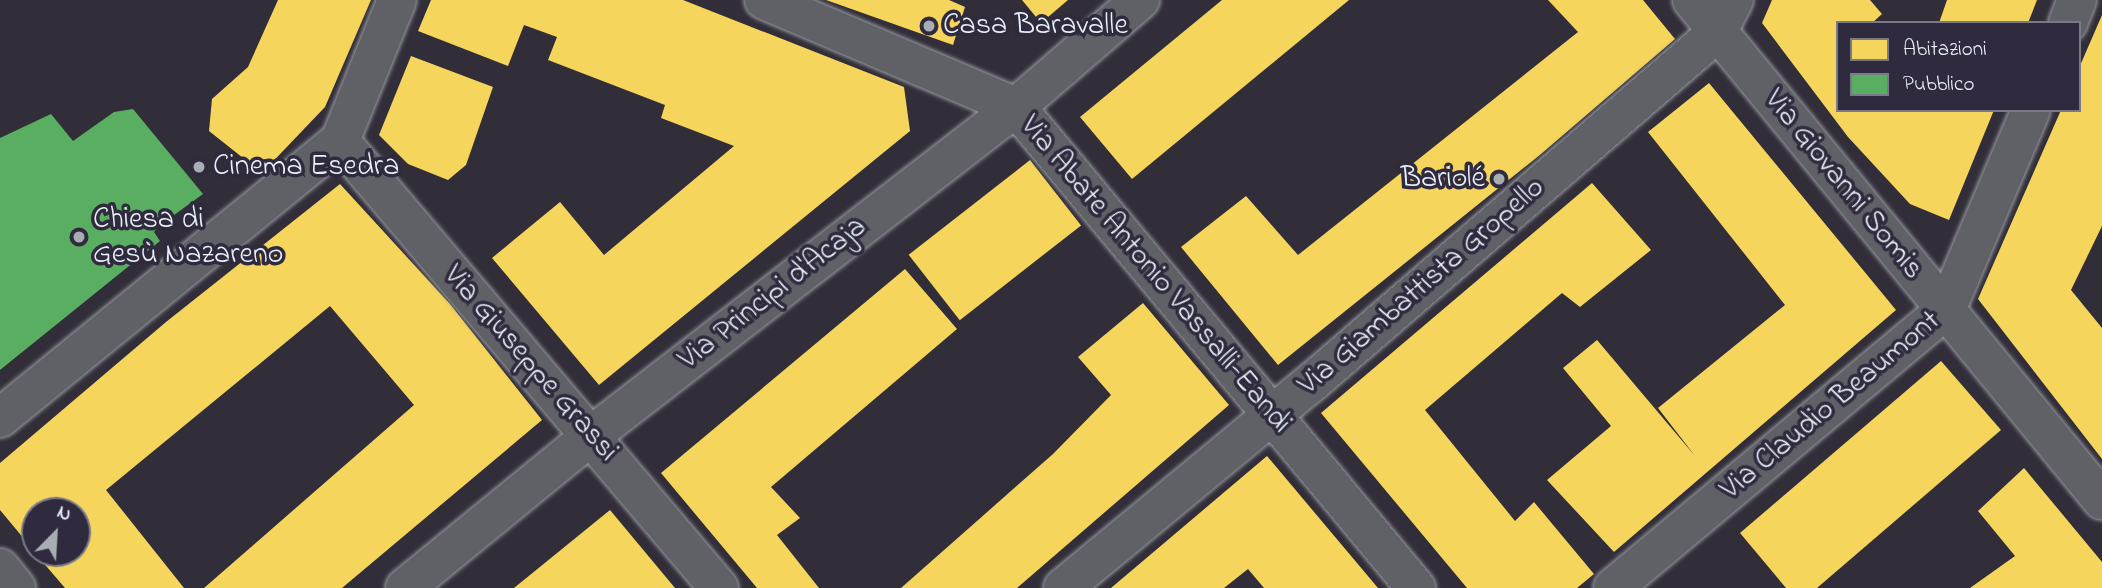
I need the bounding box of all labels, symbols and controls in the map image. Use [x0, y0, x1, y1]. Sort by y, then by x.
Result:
place label: Casa Baravalle [943, 8, 1128, 44]
marker: Casa Baravalle [921, 18, 937, 34]
legend [1836, 21, 2081, 112]
text: Abitazioni [1903, 35, 1987, 65]
text: Pubblico [1903, 70, 1974, 100]
street label: Via Giovanni Somis [1756, 83, 1930, 287]
street label: Via Abate Antonio Vassalli-Eandi [1011, 109, 1299, 441]
place label: Cinema Esedra [213, 149, 399, 185]
marker: Cinema Esedra [191, 159, 207, 175]
place label: Bariolé [1401, 161, 1485, 197]
street label: Via Giambattista Gropello [1292, 170, 1552, 404]
marker: Bariolé [1491, 171, 1507, 187]
place label: Chiesa di Gesù Nazareno [93, 202, 283, 272]
street label: Via Principi d'Acaja [672, 210, 874, 378]
marker: Chiesa di Gesù Nazareno [71, 229, 87, 245]
street label: Via Giuseppe Grassi [435, 258, 625, 470]
street label: Via Claudio Beaumont [1714, 304, 1948, 508]
north arrow [21, 497, 91, 567]
text: N [53, 499, 75, 529]

